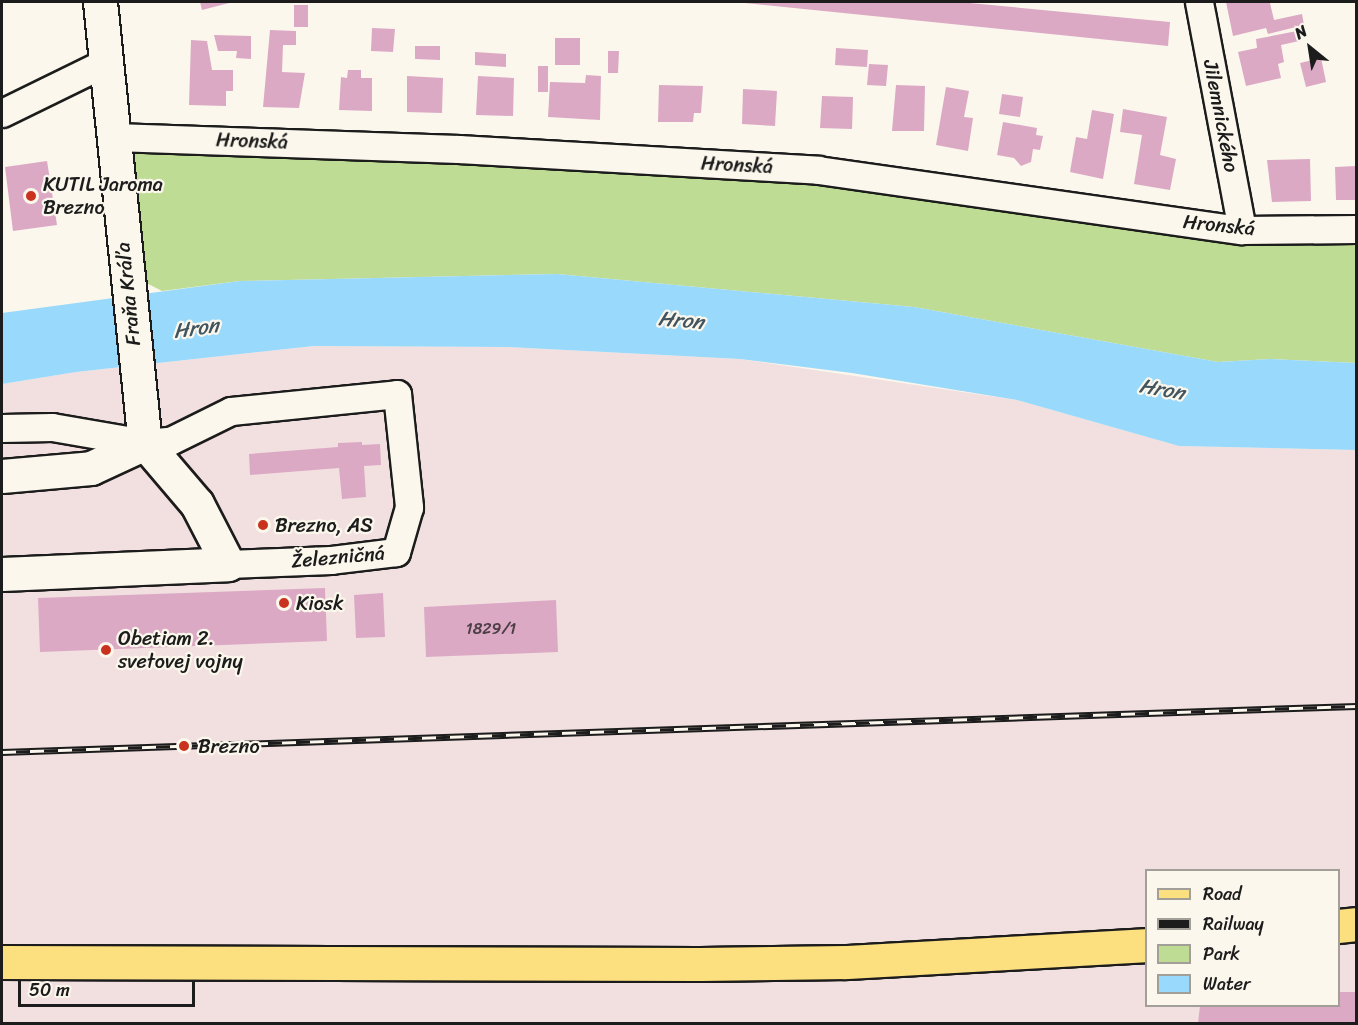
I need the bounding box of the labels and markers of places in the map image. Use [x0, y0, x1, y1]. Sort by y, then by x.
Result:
place label: KUTIL Jaroma Brezno [43, 172, 163, 219]
marker: KUTIL Jaroma Brezno [24, 189, 38, 203]
place label: Brezno, AS [275, 513, 373, 537]
marker: Brezno, AS [256, 518, 270, 532]
place label: Kiosk [296, 591, 344, 615]
marker: Kiosk [277, 596, 291, 610]
place label: Obetiam 2. svetovej vojny [118, 626, 243, 673]
marker: Obetiam 2. svetovej vojny [99, 643, 113, 657]
place label: Brezno [198, 734, 260, 758]
marker: Brezno [175, 737, 193, 755]

